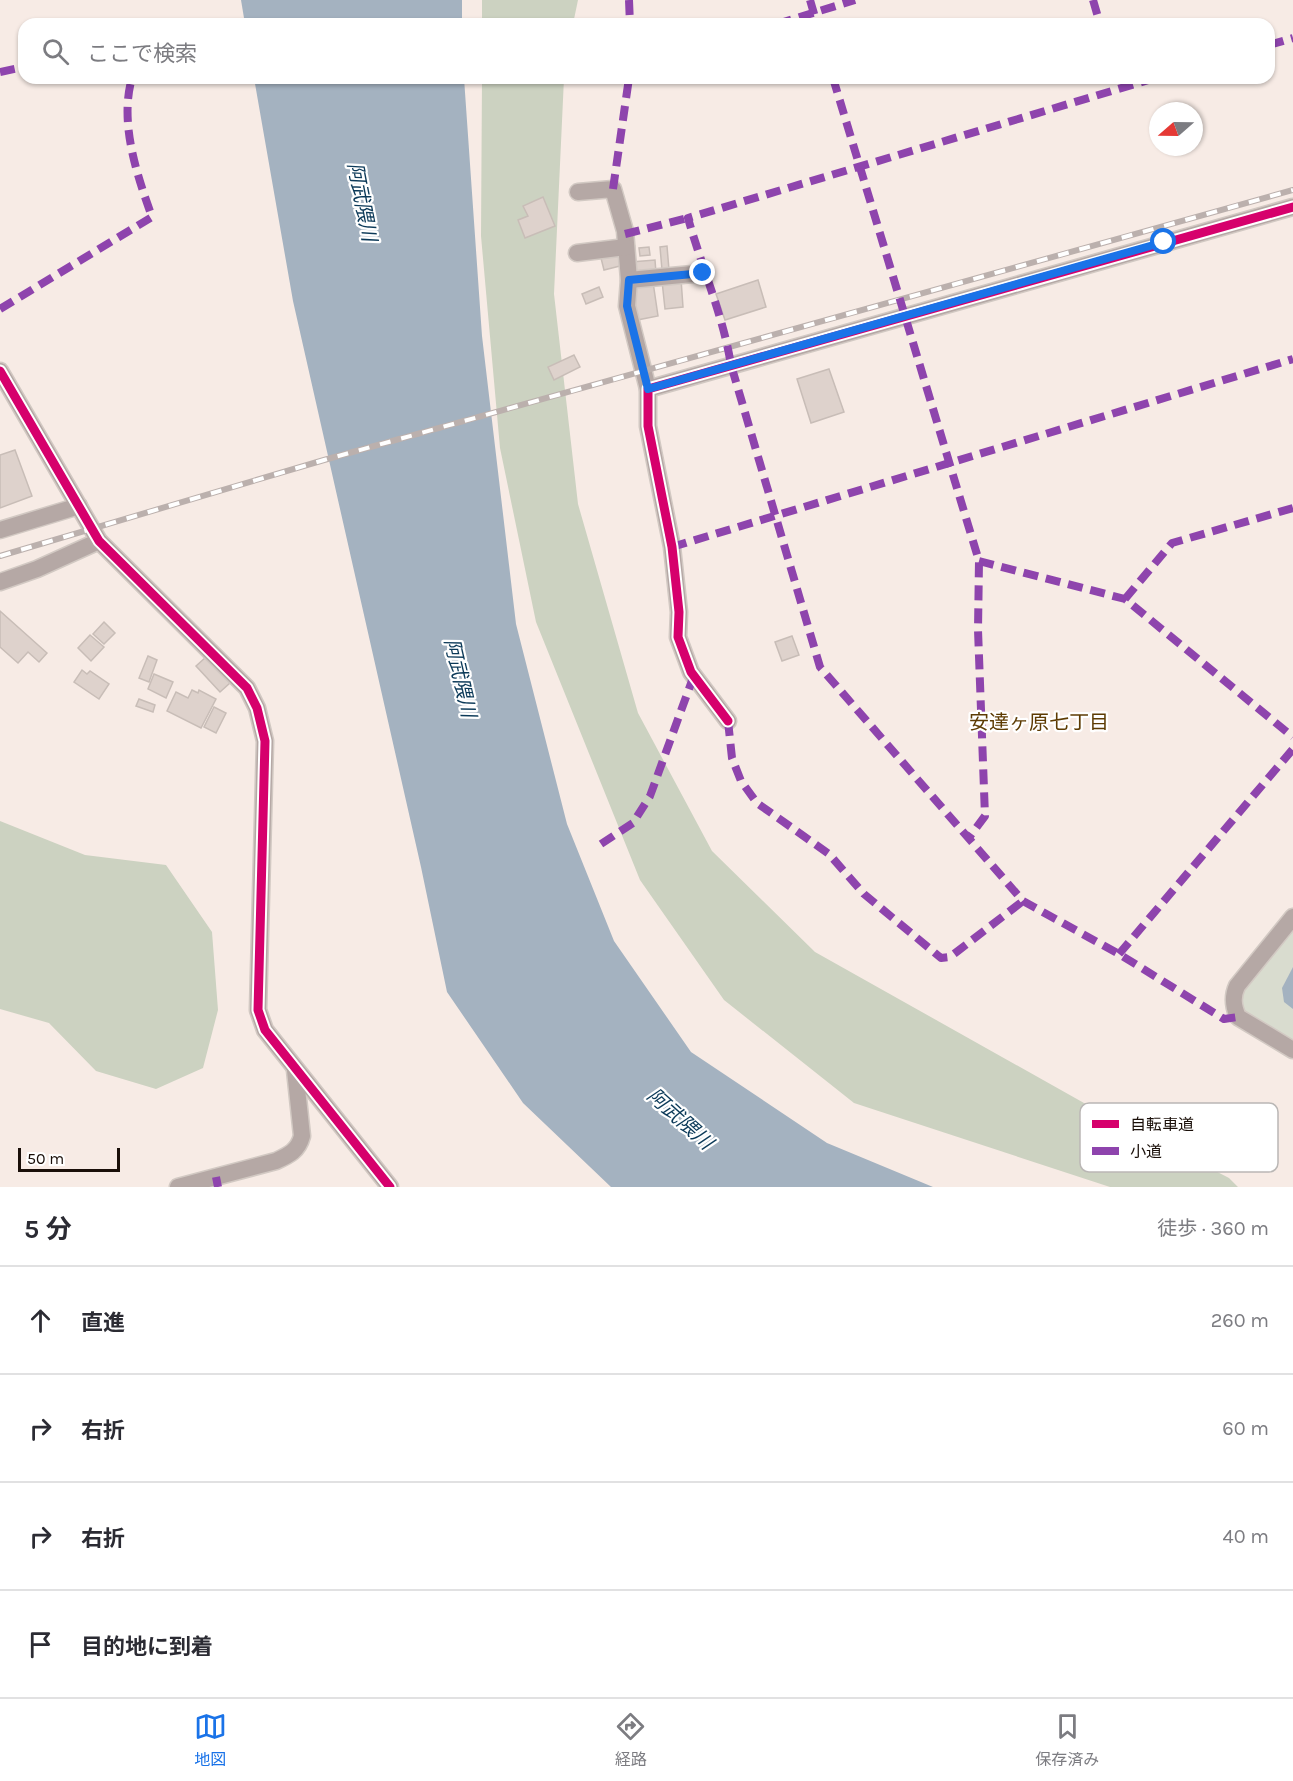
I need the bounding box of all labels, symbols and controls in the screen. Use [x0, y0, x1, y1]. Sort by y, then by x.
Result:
search box [18, 18, 1275, 84]
icon: search [39, 35, 72, 68]
text: ここで検索 [87, 41, 197, 67]
north arrow [1149, 102, 1203, 156]
water label: 阿武隈川 [343, 161, 381, 245]
route start [1150, 228, 1176, 254]
route end [689, 259, 715, 285]
water label: 阿武隈川 [440, 636, 481, 722]
district label: 安達ヶ原七丁目 [969, 711, 1109, 734]
water label: 阿武隈川 [643, 1084, 719, 1156]
legend [1080, 1103, 1278, 1172]
text: 自転車道 [1130, 1115, 1194, 1134]
text: 小道 [1130, 1142, 1162, 1161]
scale bar [18, 1145, 120, 1172]
text: 50 m [27, 1149, 64, 1168]
text: 5 分 [24, 1214, 72, 1245]
text: 徒歩 · 360 m [1157, 1217, 1269, 1240]
icon: ahead [24, 1304, 57, 1337]
text: 260 m [1211, 1309, 1269, 1332]
text: 直進 [81, 1310, 125, 1336]
icon: right [24, 1412, 57, 1445]
text: 60 m [1222, 1417, 1269, 1440]
text: 右折 [81, 1418, 125, 1444]
icon: right [24, 1520, 57, 1553]
text: 40 m [1223, 1525, 1269, 1548]
text: 右折 [81, 1526, 125, 1552]
icon: arrive [24, 1628, 57, 1661]
text: 目的地に到着 [81, 1634, 213, 1660]
tab: 地図 [194, 1710, 227, 1770]
tab: 経路 [614, 1710, 647, 1770]
tab: 保存済み [1035, 1710, 1099, 1770]

